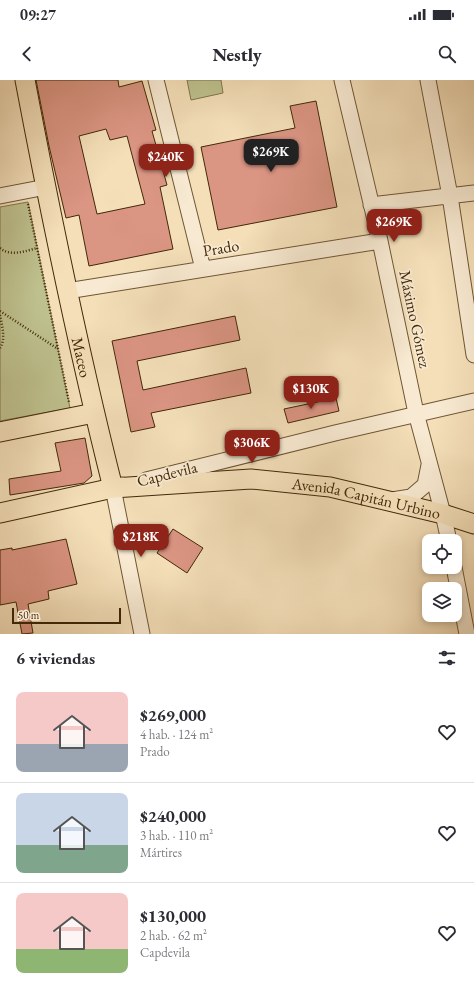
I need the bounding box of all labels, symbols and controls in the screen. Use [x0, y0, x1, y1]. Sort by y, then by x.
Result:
text: 09:27 [20, 5, 56, 24]
icon: back [16, 43, 38, 65]
text: Nestly [212, 43, 262, 66]
icon: search [436, 43, 458, 65]
pin: $269K [243, 139, 299, 173]
text: $269K [253, 143, 289, 160]
pin: $240K [138, 144, 194, 178]
text: $240K [148, 148, 184, 165]
pin: $269K [366, 209, 422, 243]
text: $269K [376, 213, 412, 230]
street label: Prado [201, 235, 241, 261]
street label: Máximo Gómez [394, 268, 436, 370]
street label: Maceo [67, 335, 97, 379]
pin: $130K [283, 376, 339, 410]
text: $130K [293, 380, 329, 397]
pin: $306K [224, 430, 280, 464]
text: $306K [234, 434, 270, 451]
street label: Capdevila [135, 456, 200, 492]
street label: Avenida Capitán Urbino [290, 473, 443, 524]
pin: $218K [113, 524, 169, 558]
text: $218K [123, 528, 159, 545]
map controls [422, 534, 462, 622]
button: locate [422, 534, 462, 574]
button: layers [422, 582, 462, 622]
scale bar [12, 606, 121, 625]
text: 50 m [18, 608, 39, 622]
text: 6 viviendas [16, 647, 95, 669]
icon: filters [436, 647, 458, 669]
text: $269,000 [140, 704, 206, 726]
icon: home [48, 708, 96, 756]
icon: heart [436, 721, 458, 743]
text: 4 hab. · 124 m² [140, 726, 213, 743]
text: Prado [140, 743, 170, 760]
text: $240,000 [140, 805, 206, 827]
icon: home [48, 809, 96, 857]
icon: heart [436, 822, 458, 844]
text: 3 hab. · 110 m² [140, 827, 213, 844]
text: Mártires [140, 844, 182, 861]
text: $130,000 [140, 905, 206, 927]
icon: home [48, 909, 96, 957]
icon: heart [436, 922, 458, 944]
text: 2 hab. · 62 m² [140, 927, 207, 944]
text: Capdevila [140, 944, 190, 961]

